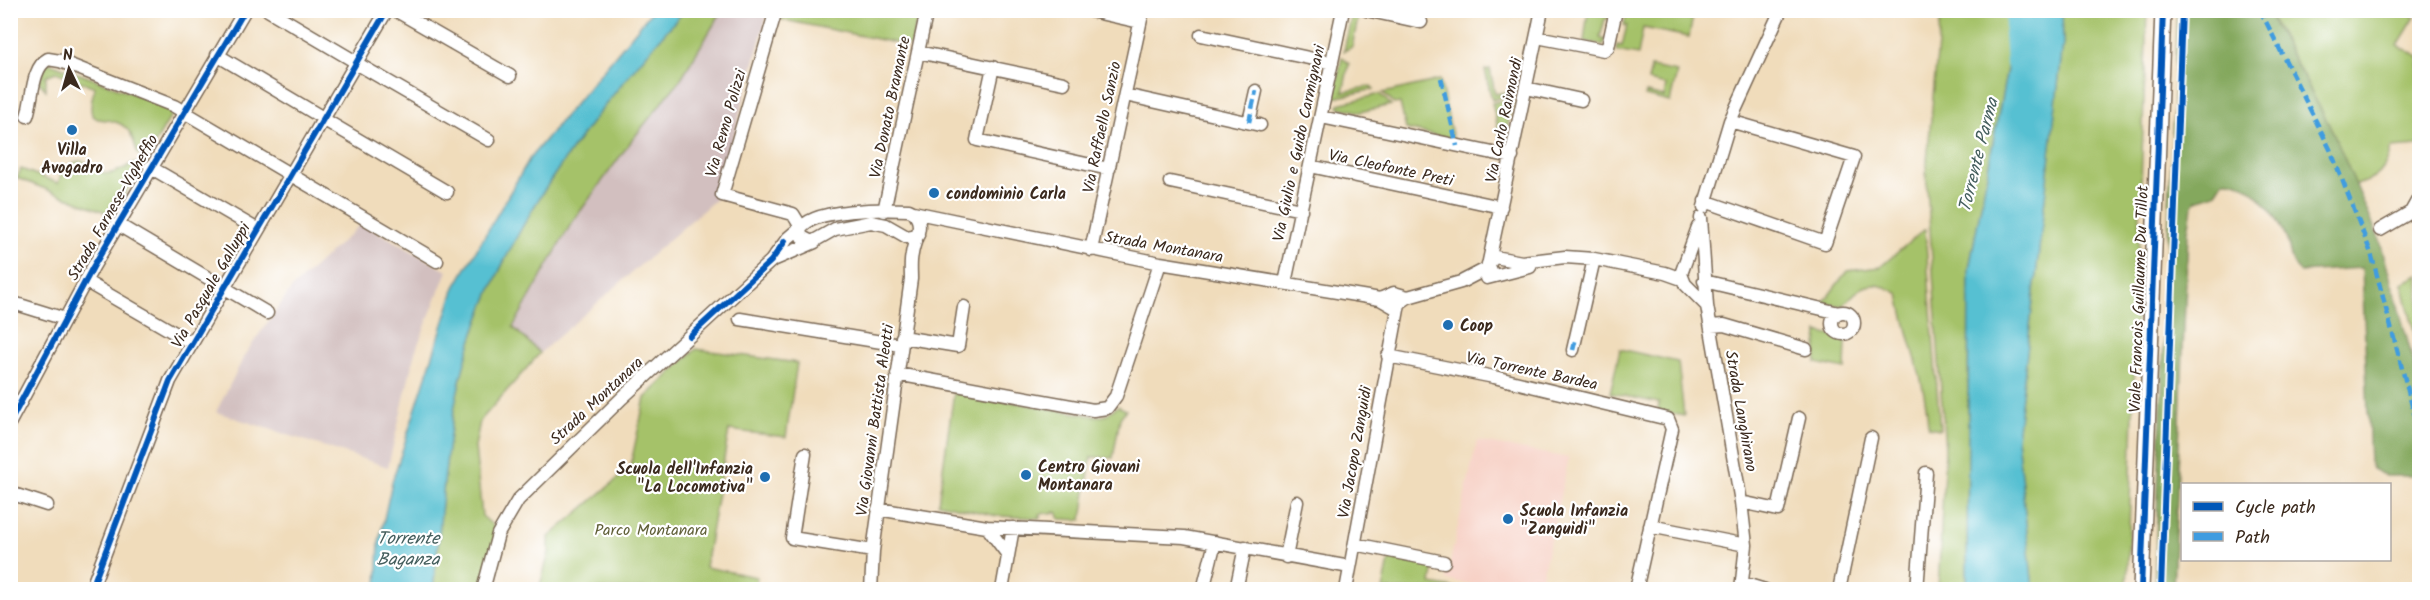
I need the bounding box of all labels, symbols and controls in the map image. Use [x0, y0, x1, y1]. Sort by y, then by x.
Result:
street label: Via Donato Bramante [863, 34, 918, 181]
north arrow [39, 39, 99, 99]
street label: Via Giulio e Guido Carmignani [1266, 42, 1333, 244]
text: N [62, 43, 74, 68]
street label: Via Carlo Raimondi [1479, 54, 1530, 185]
street label: Via Raffaello Sanzio [1076, 59, 1129, 195]
street label: Via Remo Polizzi [699, 66, 754, 180]
water label: Torrente Parma [1951, 94, 2008, 215]
marker: Villa Avogadro [65, 123, 79, 137]
street label: Strada Farnese-Vigheffio [61, 130, 165, 285]
place label: Villa Avogadro [41, 138, 103, 181]
street label: Via Cleofonte Preti [1326, 143, 1457, 194]
place label: condominio Carla [946, 182, 1066, 207]
street label: Viale Francois Guillaume Du Tillot [2123, 184, 2156, 413]
marker: condominio Carla [927, 186, 941, 200]
street label: Via Pasquale Galluppi [165, 217, 258, 353]
street label: Strada Montanara [1102, 225, 1225, 270]
place label: Coop [1460, 314, 1493, 339]
marker: Coop [1441, 318, 1455, 332]
street label: Via Giovanni Battista Aleotti [850, 321, 902, 518]
street label: Via Torrente Bardea [1464, 345, 1600, 398]
street label: Strada Langhirano [1718, 349, 1763, 474]
street label: Strada Montanara [544, 351, 650, 451]
street label: Via Jacopo Zanguidi [1332, 383, 1380, 520]
place label: Centro Giovani Montanara [1038, 455, 1141, 498]
place label: Scuola dell'Infanzia "La Locomotiva" [616, 457, 753, 500]
marker: Centro Giovani Montanara [1019, 468, 1033, 482]
marker: Scuola dell'Infanzia "La Locomotiva" [758, 470, 772, 484]
legend [2181, 483, 2391, 561]
text: Cycle path [2235, 494, 2316, 523]
place label: Scuola Infanzia "Zanguidi" [1520, 499, 1628, 542]
marker: Scuola Infanzia "Zanguidi" [1501, 512, 1515, 526]
park label: Parco Montanara [594, 518, 708, 543]
text: Path [2235, 524, 2270, 553]
water label: Torrente Baganza [377, 525, 441, 575]

